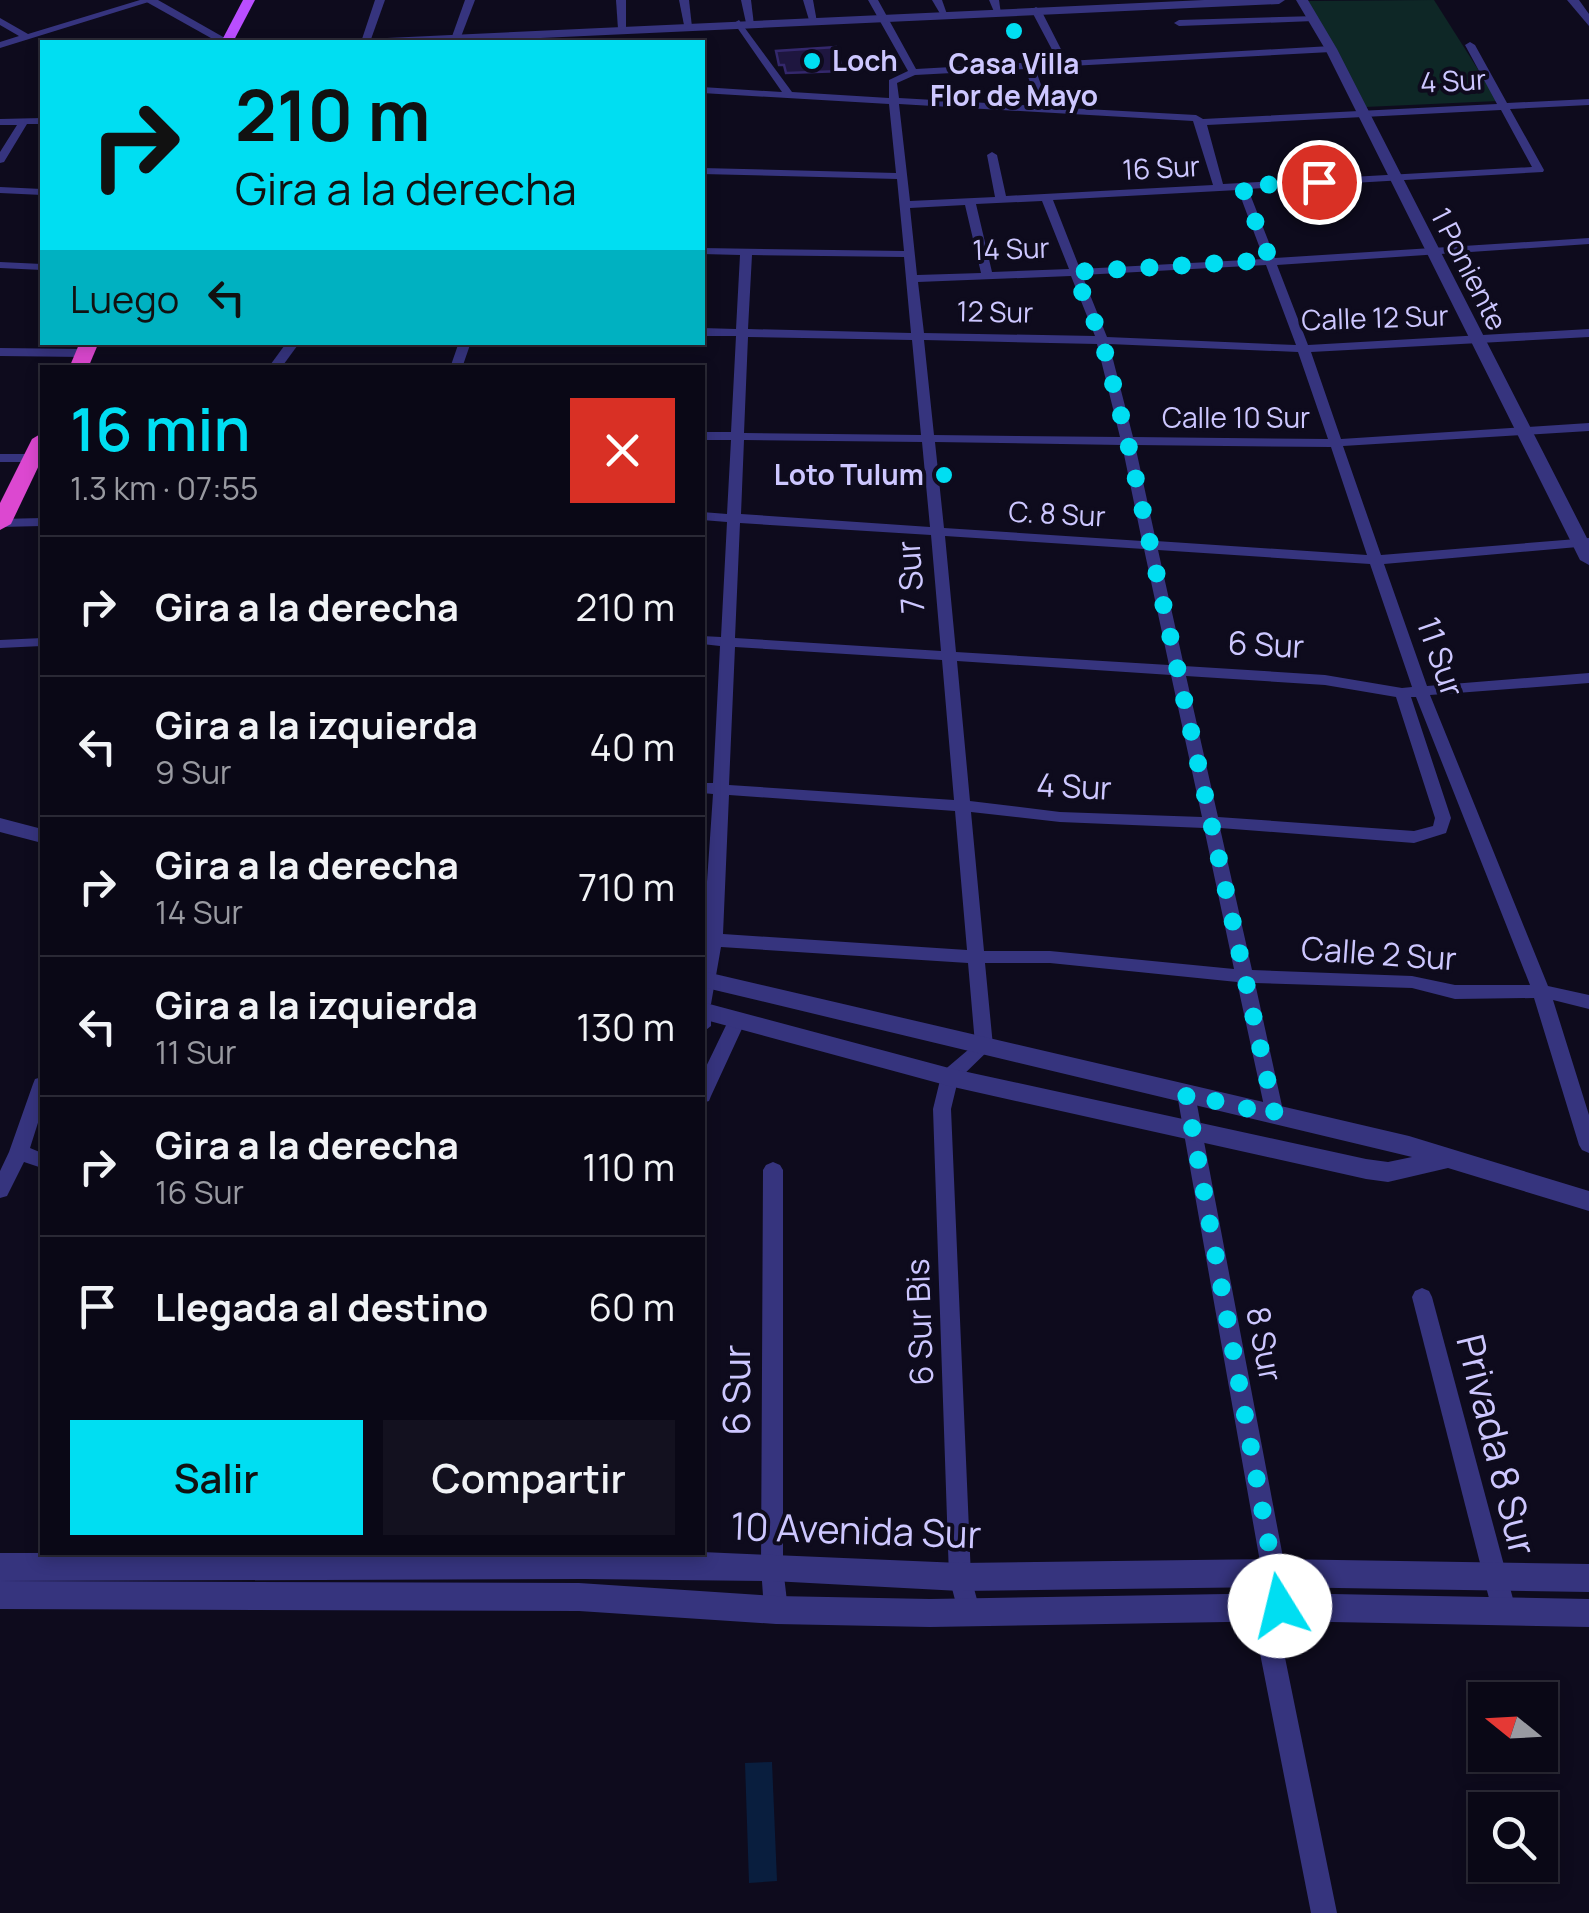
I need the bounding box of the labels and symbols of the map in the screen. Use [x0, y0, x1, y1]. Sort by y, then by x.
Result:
marker: Casa Villa Flor de Mayo [1003, 20, 1025, 42]
place label: Loch [832, 41, 898, 79]
place label: Casa Villa Flor de Mayo [930, 44, 1098, 114]
marker: Loch [801, 50, 823, 72]
street label: 4 Sur [1419, 59, 1487, 101]
pin [1277, 140, 1362, 225]
street label: 16 Sur [1121, 146, 1201, 188]
street label: 1 Poniente [1423, 201, 1517, 336]
street label: 14 Sur [972, 228, 1050, 268]
street label: 12 Sur [956, 291, 1034, 331]
street label: Calle 12 Sur [1301, 295, 1449, 339]
street label: Calle 10 Sur [1162, 398, 1310, 436]
place label: Loto Tulum [774, 455, 924, 493]
marker: Loto Tulum [933, 464, 955, 486]
street label: C. 8 Sur [1008, 491, 1107, 535]
street label: 7 Sur [886, 539, 934, 615]
street label: 11 Sur [1407, 611, 1475, 702]
street label: 6 Sur [1227, 620, 1305, 668]
street label: 4 Sur [1035, 762, 1113, 810]
street label: Calle 2 Sur [1300, 926, 1458, 980]
street label: 6 Sur Bis [895, 1258, 943, 1386]
street label: 8 Sur [1236, 1303, 1294, 1385]
street label: Privada 8 Sur [1445, 1329, 1550, 1560]
street label: 6 Sur [709, 1345, 761, 1435]
street label: 10 Avenida Sur [730, 1499, 982, 1559]
position arrow [1228, 1554, 1332, 1658]
north arrow [1468, 1682, 1558, 1772]

